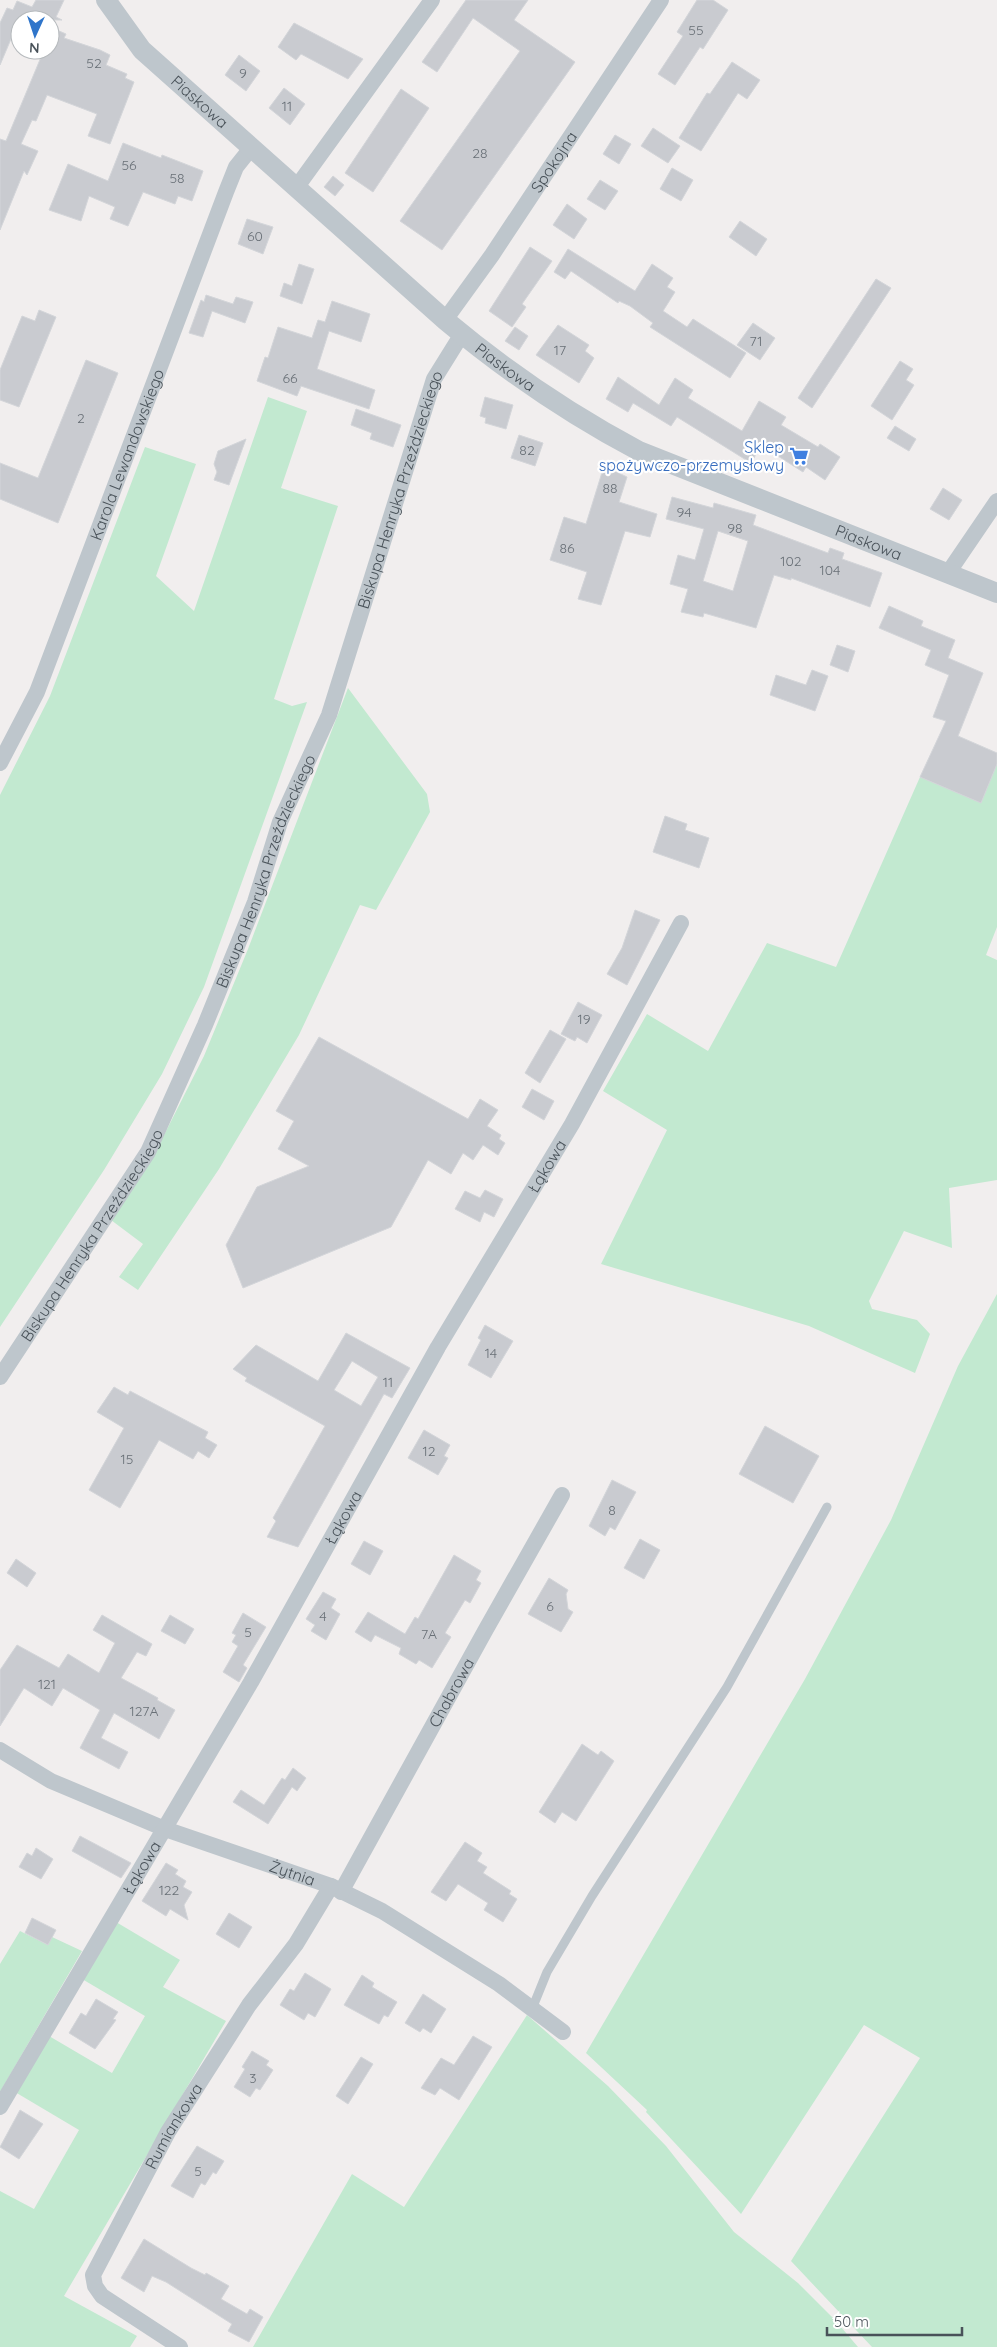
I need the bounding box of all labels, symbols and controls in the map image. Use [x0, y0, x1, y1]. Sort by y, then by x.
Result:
north arrow [10, 10, 60, 60]
house number: 55 [688, 21, 704, 39]
text: N [29, 39, 40, 57]
house number: 52 [86, 54, 102, 72]
house number: 9 [239, 64, 247, 82]
street label: Piaskowa [167, 71, 233, 132]
house number: 11 [282, 97, 292, 115]
street label: Spokojna [526, 127, 581, 196]
house number: 28 [472, 144, 488, 162]
house number: 56 [121, 156, 137, 174]
house number: 58 [169, 169, 185, 187]
house number: 60 [247, 227, 263, 245]
house number: 71 [749, 332, 763, 350]
street label: Piaskowa [471, 338, 539, 396]
house number: 17 [554, 341, 566, 359]
street label: Karola Lewandowskiego [85, 366, 168, 543]
street label: Biskupa Henryka Przeździeckiego [353, 366, 447, 611]
house number: 66 [282, 369, 298, 387]
house number: 2 [77, 409, 85, 427]
place label: Sklep spożywczo-przemysłowy [599, 437, 784, 475]
house number: 82 [519, 441, 535, 459]
supermarket icon: Sklep spożywczo-przemysłowy [788, 445, 810, 467]
house number: 88 [602, 479, 618, 497]
house number: 94 [676, 503, 692, 521]
house number: 98 [727, 519, 743, 537]
street label: Piaskowa [832, 520, 905, 564]
house number: 86 [559, 539, 575, 557]
house number: 102 [780, 552, 802, 570]
house number: 104 [820, 561, 840, 579]
street label: Biskupa Henryka Przeździeckiego [211, 751, 320, 991]
house number: 19 [578, 1010, 591, 1028]
street label: Biskupa Henryka Przeździeckiego [16, 1126, 167, 1345]
street label: Łąkowa [523, 1136, 570, 1197]
house number: 14 [485, 1344, 497, 1362]
house number: 11 [383, 1373, 393, 1391]
house number: 12 [423, 1442, 436, 1460]
house number: 15 [121, 1450, 133, 1468]
street label: Łąkowa [320, 1487, 366, 1548]
house number: 8 [608, 1501, 616, 1519]
house number: 6 [546, 1597, 554, 1615]
house number: 4 [319, 1607, 327, 1625]
house number: 5 [244, 1623, 252, 1641]
house number: 7A [421, 1625, 437, 1643]
street label: Chabrowa [424, 1654, 478, 1731]
house number: 121 [38, 1675, 56, 1693]
house number: 127A [130, 1702, 158, 1720]
street label: Łąkowa [118, 1837, 165, 1898]
street label: Żytnia [267, 1856, 318, 1890]
house number: 122 [159, 1881, 180, 1899]
house number: 3 [249, 2069, 257, 2087]
street label: Rumiankowa [140, 2079, 207, 2172]
house number: 5 [194, 2162, 202, 2180]
scale bar [827, 2304, 962, 2336]
text: 50 m [834, 2312, 869, 2331]

